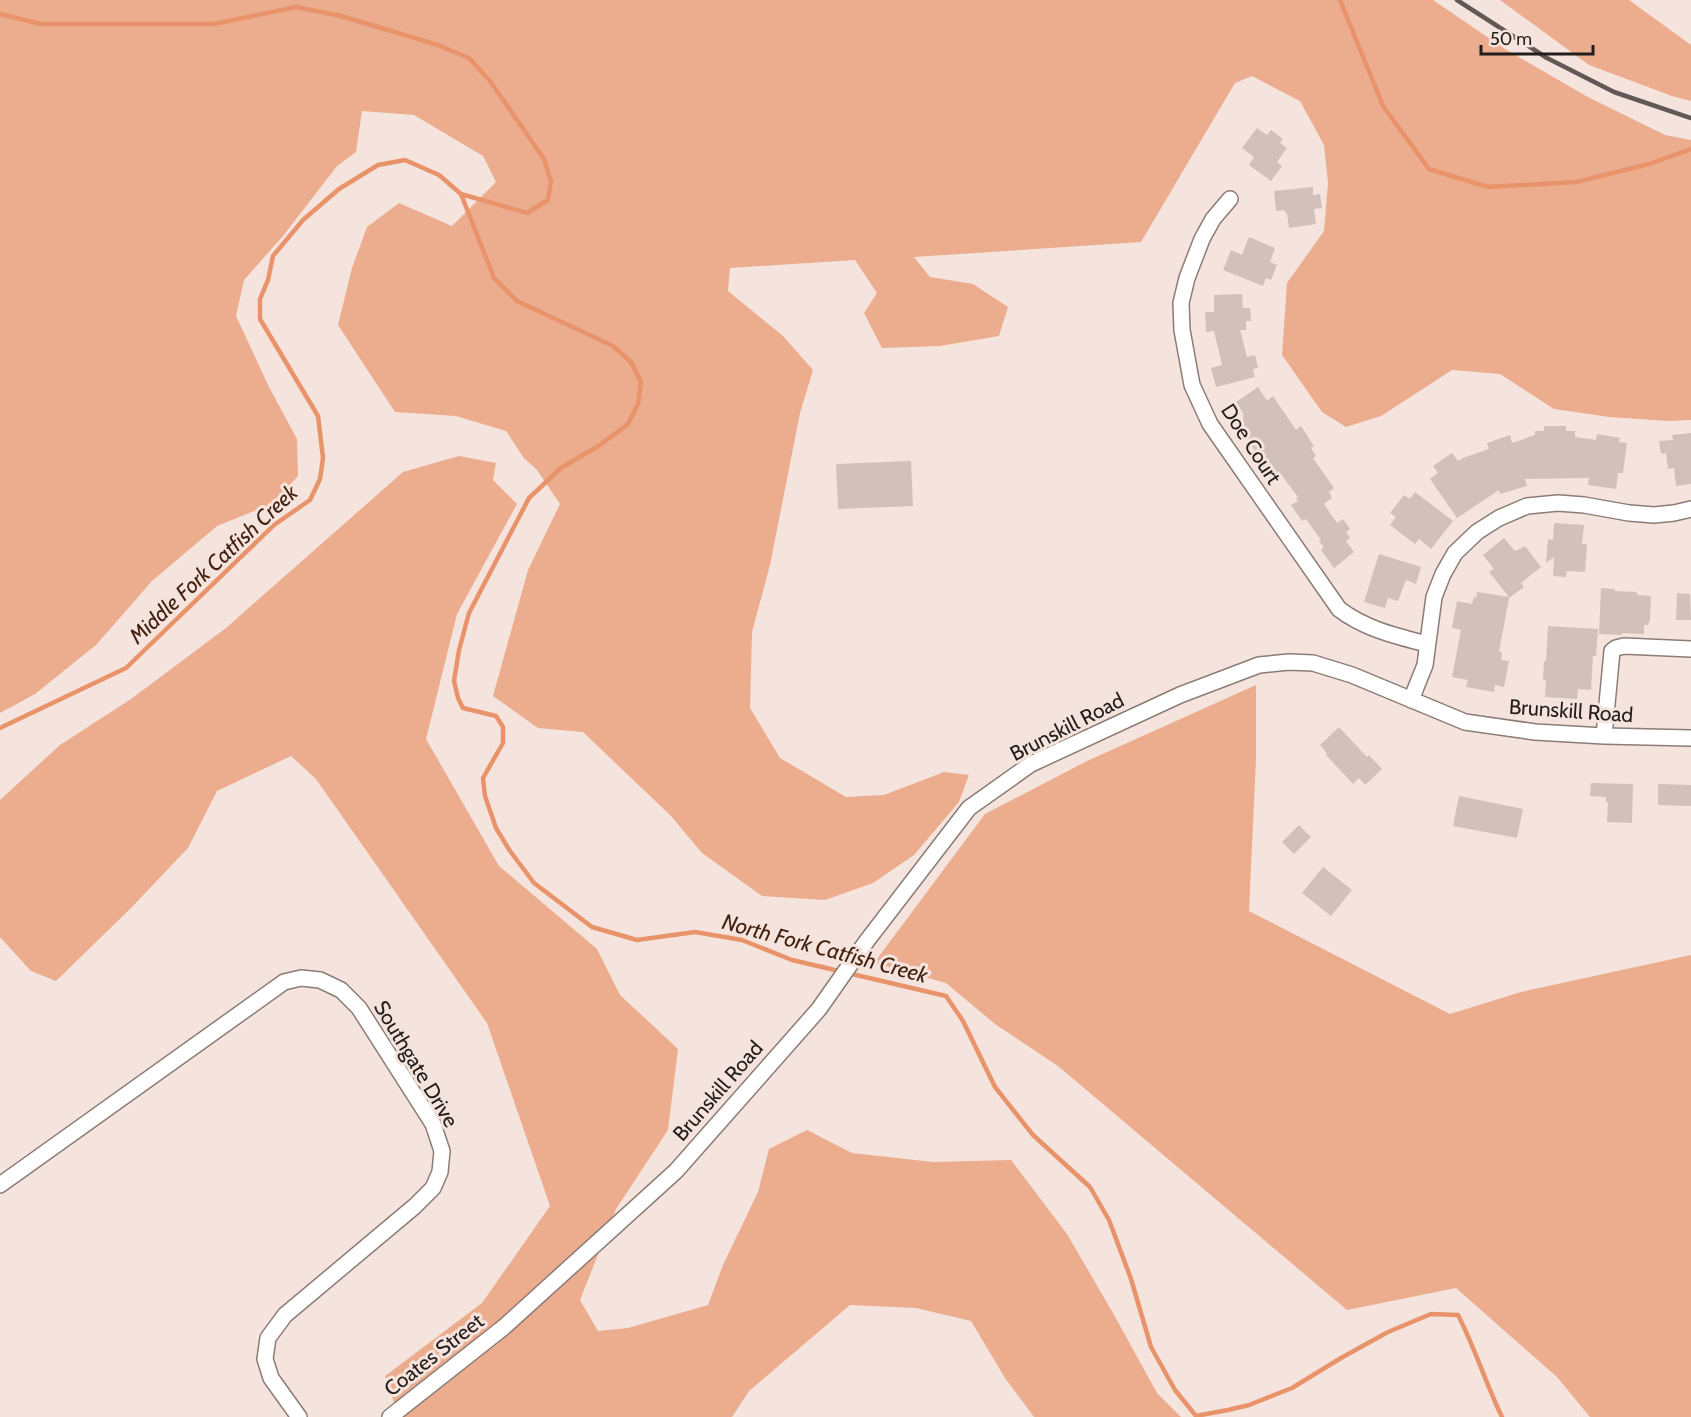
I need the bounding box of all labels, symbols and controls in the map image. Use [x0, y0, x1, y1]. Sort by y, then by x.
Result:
scale bar [1481, 18, 1594, 56]
text: 50 m [1490, 28, 1532, 50]
street label: Doe Court [1216, 399, 1287, 489]
water label: Middle Fork Catfish Creek [123, 479, 304, 650]
street label: Brunskill Road [1006, 687, 1128, 766]
street label: Brunskill Road [1508, 694, 1634, 727]
water label: North Fork Catfish Creek [719, 908, 931, 989]
street label: Southgate Drive [369, 996, 464, 1132]
street label: Brunskill Road [667, 1035, 768, 1146]
street label: Coates Street [379, 1308, 488, 1401]

